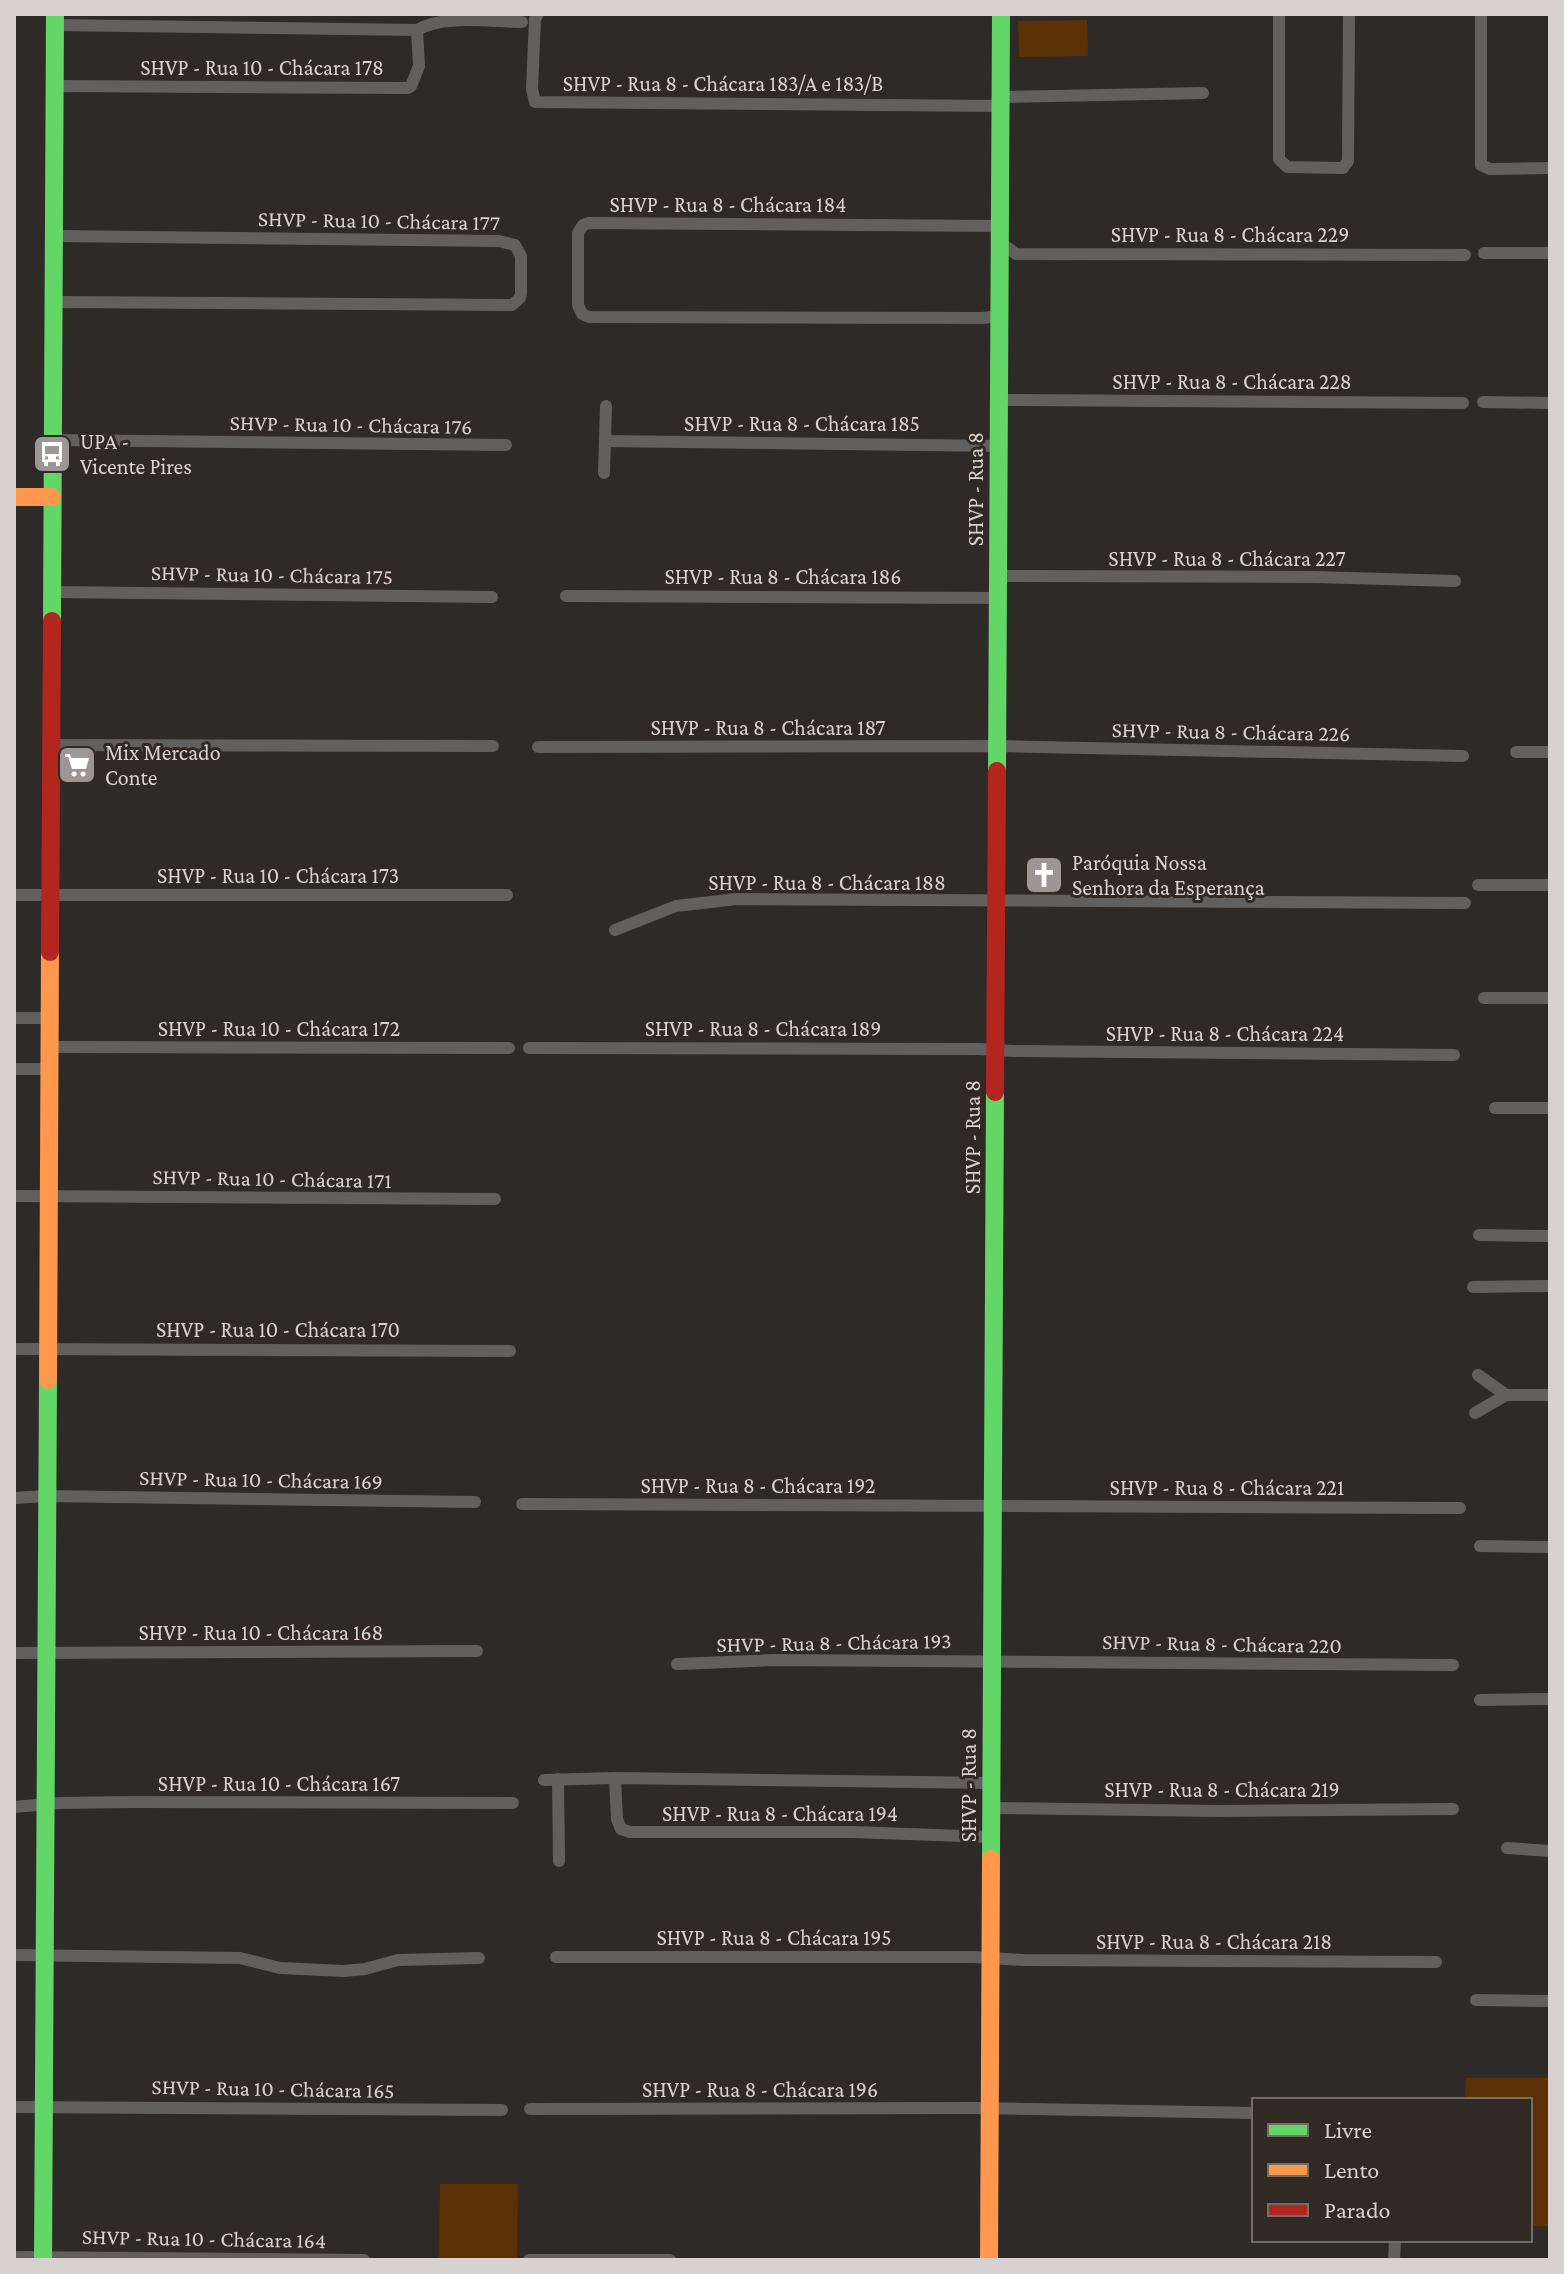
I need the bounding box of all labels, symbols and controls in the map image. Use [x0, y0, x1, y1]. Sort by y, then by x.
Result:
street label: SHVP - Rua 10 - Chácara 178 [140, 55, 384, 80]
street label: SHVP - Rua 8 - Chácara 183/A e 183/B [563, 71, 883, 96]
street label: SHVP - Rua 8 - Chácara 184 [610, 192, 846, 217]
street label: SHVP - Rua 10 - Chácara 177 [258, 206, 500, 235]
street label: SHVP - Rua 8 - Chácara 229 [1111, 222, 1349, 247]
street label: SHVP - Rua 8 - Chácara 228 [1112, 369, 1352, 394]
street label: SHVP - Rua 10 - Chácara 176 [229, 410, 473, 439]
street label: SHVP - Rua 8 - Chácara 185 [684, 411, 920, 436]
place label: UPA - Vicente Pires [80, 429, 192, 479]
street label: SHVP - Rua 8 [963, 432, 988, 546]
bus stop icon: UPA - Vicente Pires [31, 433, 73, 475]
street label: SHVP - Rua 8 - Chácara 227 [1108, 546, 1346, 571]
street label: SHVP - Rua 10 - Chácara 175 [151, 560, 393, 589]
street label: SHVP - Rua 8 - Chácara 186 [665, 564, 901, 589]
street label: SHVP - Rua 8 - Chácara 187 [651, 715, 885, 740]
street label: SHVP - Rua 8 - Chácara 226 [1111, 717, 1351, 746]
place label: Mix Mercado Conte [105, 740, 221, 790]
supermarket icon: Mix Mercado Conte [56, 744, 98, 786]
place label: Paróquia Nossa Senhora da Esperança [1072, 850, 1265, 900]
church icon: Paróquia Nossa Senhora da Esperança [1023, 854, 1065, 896]
street label: SHVP - Rua 10 - Chácara 173 [157, 863, 399, 888]
street label: SHVP - Rua 8 - Chácara 188 [708, 870, 946, 895]
street label: SHVP - Rua 10 - Chácara 172 [158, 1016, 400, 1041]
street label: SHVP - Rua 8 - Chácara 189 [645, 1016, 881, 1041]
street label: SHVP - Rua 8 - Chácara 224 [1106, 1021, 1344, 1046]
street label: SHVP - Rua 8 [960, 1080, 985, 1194]
street label: SHVP - Rua 10 - Chácara 171 [152, 1164, 392, 1193]
street label: SHVP - Rua 10 - Chácara 170 [156, 1317, 400, 1342]
street label: SHVP - Rua 10 - Chácara 169 [139, 1465, 383, 1494]
street label: SHVP - Rua 8 - Chácara 192 [640, 1473, 876, 1498]
street label: SHVP - Rua 8 - Chácara 221 [1110, 1475, 1344, 1500]
street label: SHVP - Rua 10 - Chácara 168 [139, 1620, 383, 1645]
street label: SHVP - Rua 8 - Chácara 193 [716, 1628, 952, 1657]
street label: SHVP - Rua 8 - Chácara 220 [1102, 1629, 1342, 1658]
street label: SHVP - Rua 8 [956, 1728, 981, 1842]
street label: SHVP - Rua 10 - Chácara 167 [158, 1771, 400, 1796]
street label: SHVP - Rua 8 - Chácara 219 [1104, 1777, 1340, 1802]
street label: SHVP - Rua 8 - Chácara 194 [662, 1801, 898, 1826]
street label: SHVP - Rua 8 - Chácara 195 [656, 1925, 892, 1950]
street label: SHVP - Rua 8 - Chácara 218 [1096, 1929, 1332, 1954]
street label: SHVP - Rua 10 - Chácara 165 [151, 2074, 395, 2103]
street label: SHVP - Rua 8 - Chácara 196 [642, 2077, 878, 2102]
legend [1252, 2098, 1532, 2242]
text: Livre [1324, 2116, 1372, 2143]
text: Lento [1324, 2156, 1379, 2183]
text: Parado [1324, 2196, 1391, 2223]
street label: SHVP - Rua 10 - Chácara 164 [82, 2224, 326, 2253]

